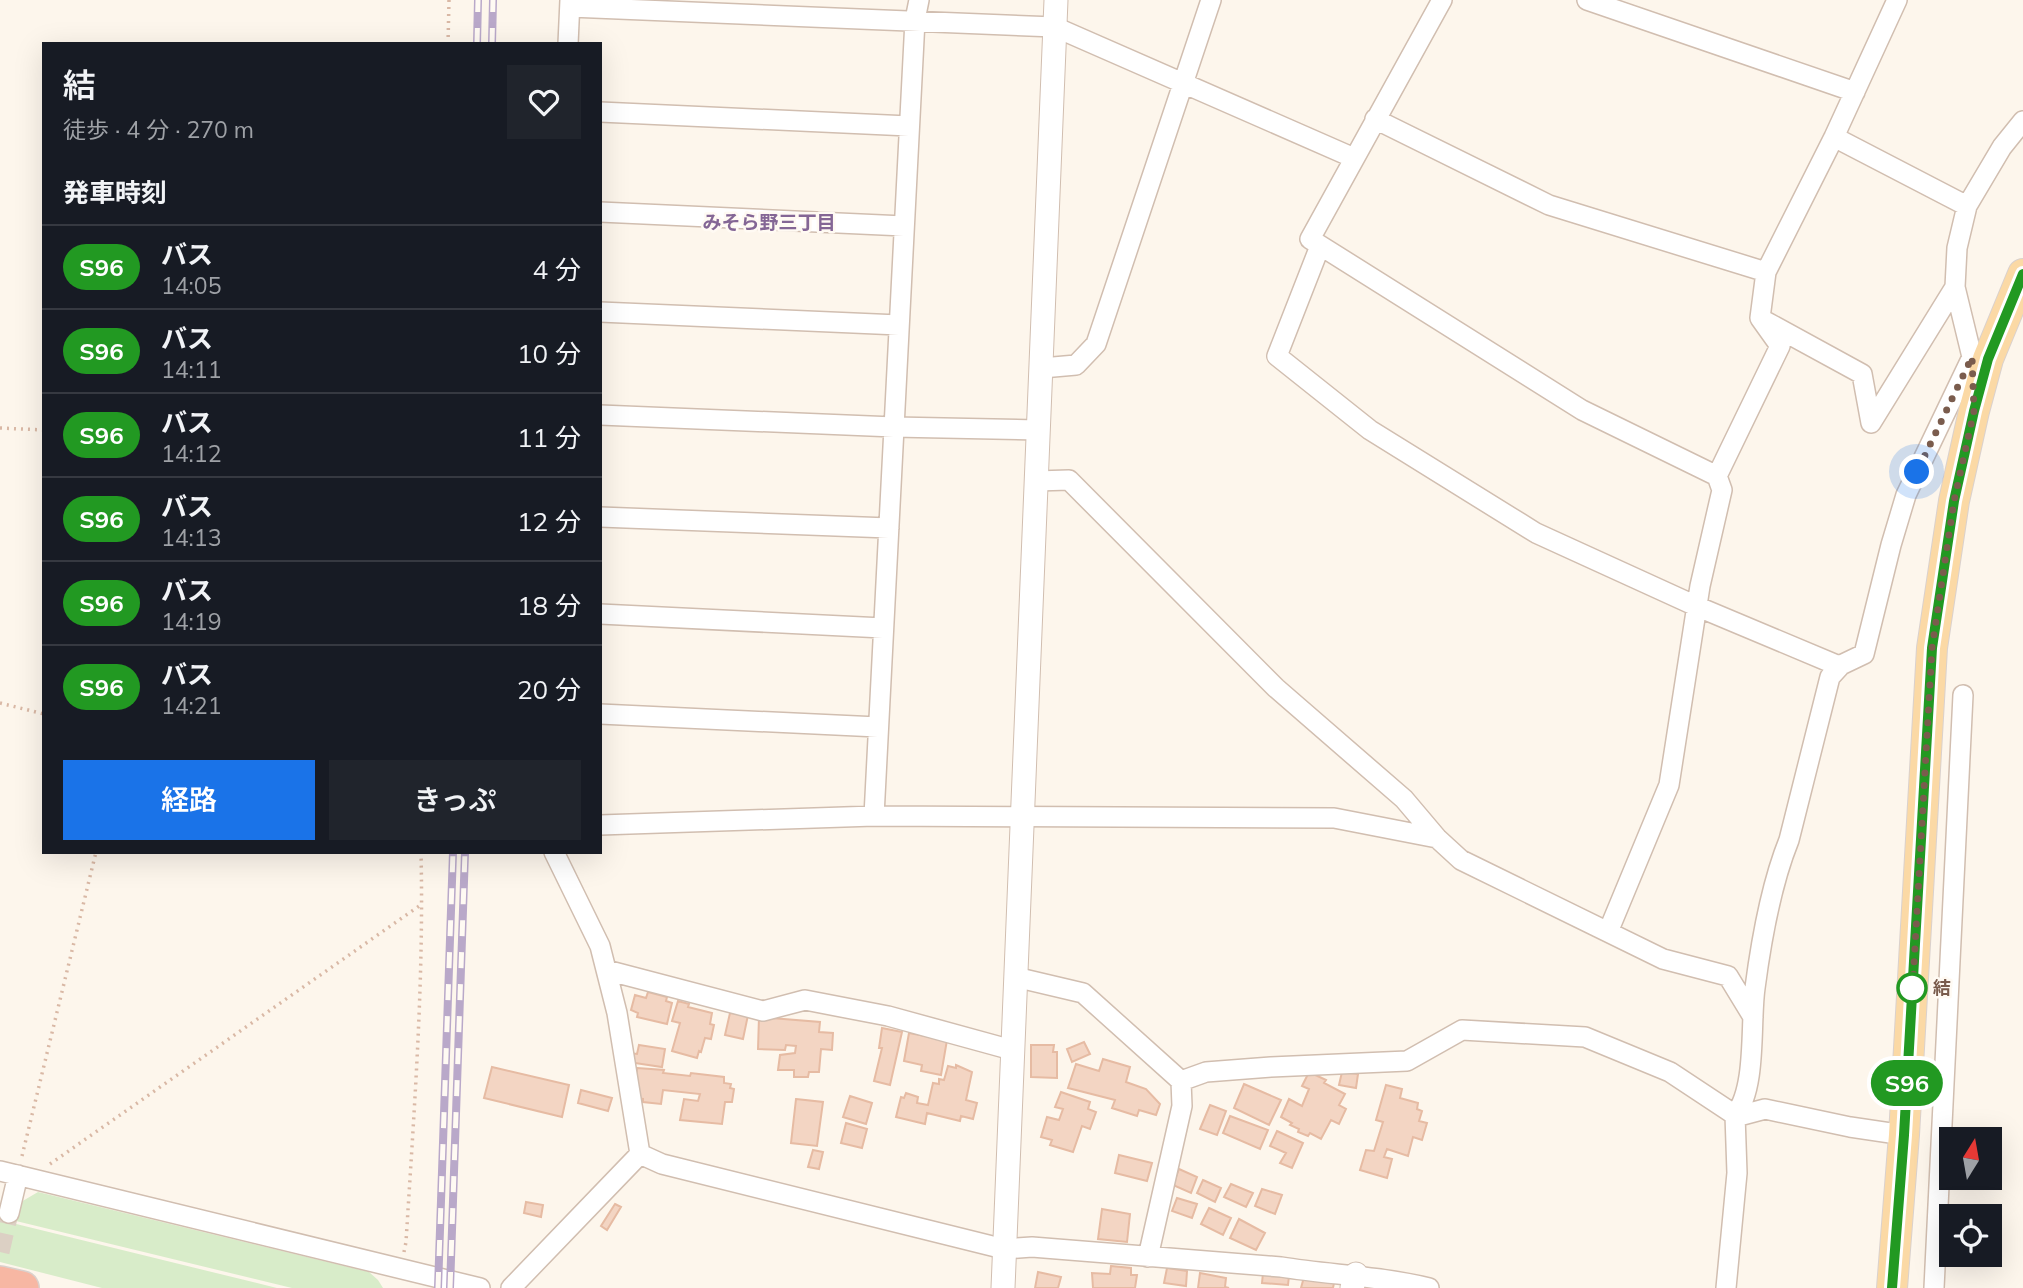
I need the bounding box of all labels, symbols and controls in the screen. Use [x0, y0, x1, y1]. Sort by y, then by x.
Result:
text: 結 [63, 64, 96, 105]
button: heart [507, 65, 581, 139]
text: 徒歩 · 4 分 · 270 m [63, 115, 254, 144]
text: 発車時刻 [63, 176, 167, 209]
district label: みそら野三丁目 [702, 210, 836, 234]
text: バス [161, 238, 213, 271]
text: S96 [79, 252, 124, 282]
text: 4 分 [533, 253, 581, 286]
text: 14:05 [161, 271, 221, 300]
text: バス [161, 322, 213, 355]
text: S96 [79, 336, 124, 366]
text: 10 分 [517, 337, 581, 370]
text: 14:11 [161, 355, 221, 384]
text: バス [161, 406, 213, 439]
text: S96 [79, 420, 124, 450]
text: 11 分 [517, 421, 581, 454]
text: 14:12 [161, 439, 221, 468]
your location [1899, 454, 1934, 489]
text: バス [161, 490, 213, 523]
text: S96 [79, 504, 124, 534]
text: 12 分 [517, 505, 581, 538]
text: 14:13 [161, 523, 221, 552]
text: バス [161, 574, 213, 607]
text: S96 [79, 588, 124, 618]
text: 18 分 [517, 589, 581, 622]
text: 14:19 [161, 607, 221, 636]
text: バス [161, 658, 213, 691]
text: S96 [79, 672, 124, 702]
text: 20 分 [517, 673, 581, 706]
text: 14:21 [161, 691, 221, 720]
button: 経路 [63, 760, 315, 840]
button: きっぷ [329, 760, 581, 840]
marker: 結 [1897, 973, 1927, 1003]
place label: 結 [1933, 976, 1951, 999]
line badge: S96 [1867, 1060, 1947, 1106]
text: S96 [1885, 1068, 1929, 1098]
north arrow [1939, 1127, 2002, 1190]
map controls [1939, 1127, 2002, 1267]
button: locate [1939, 1204, 2002, 1267]

